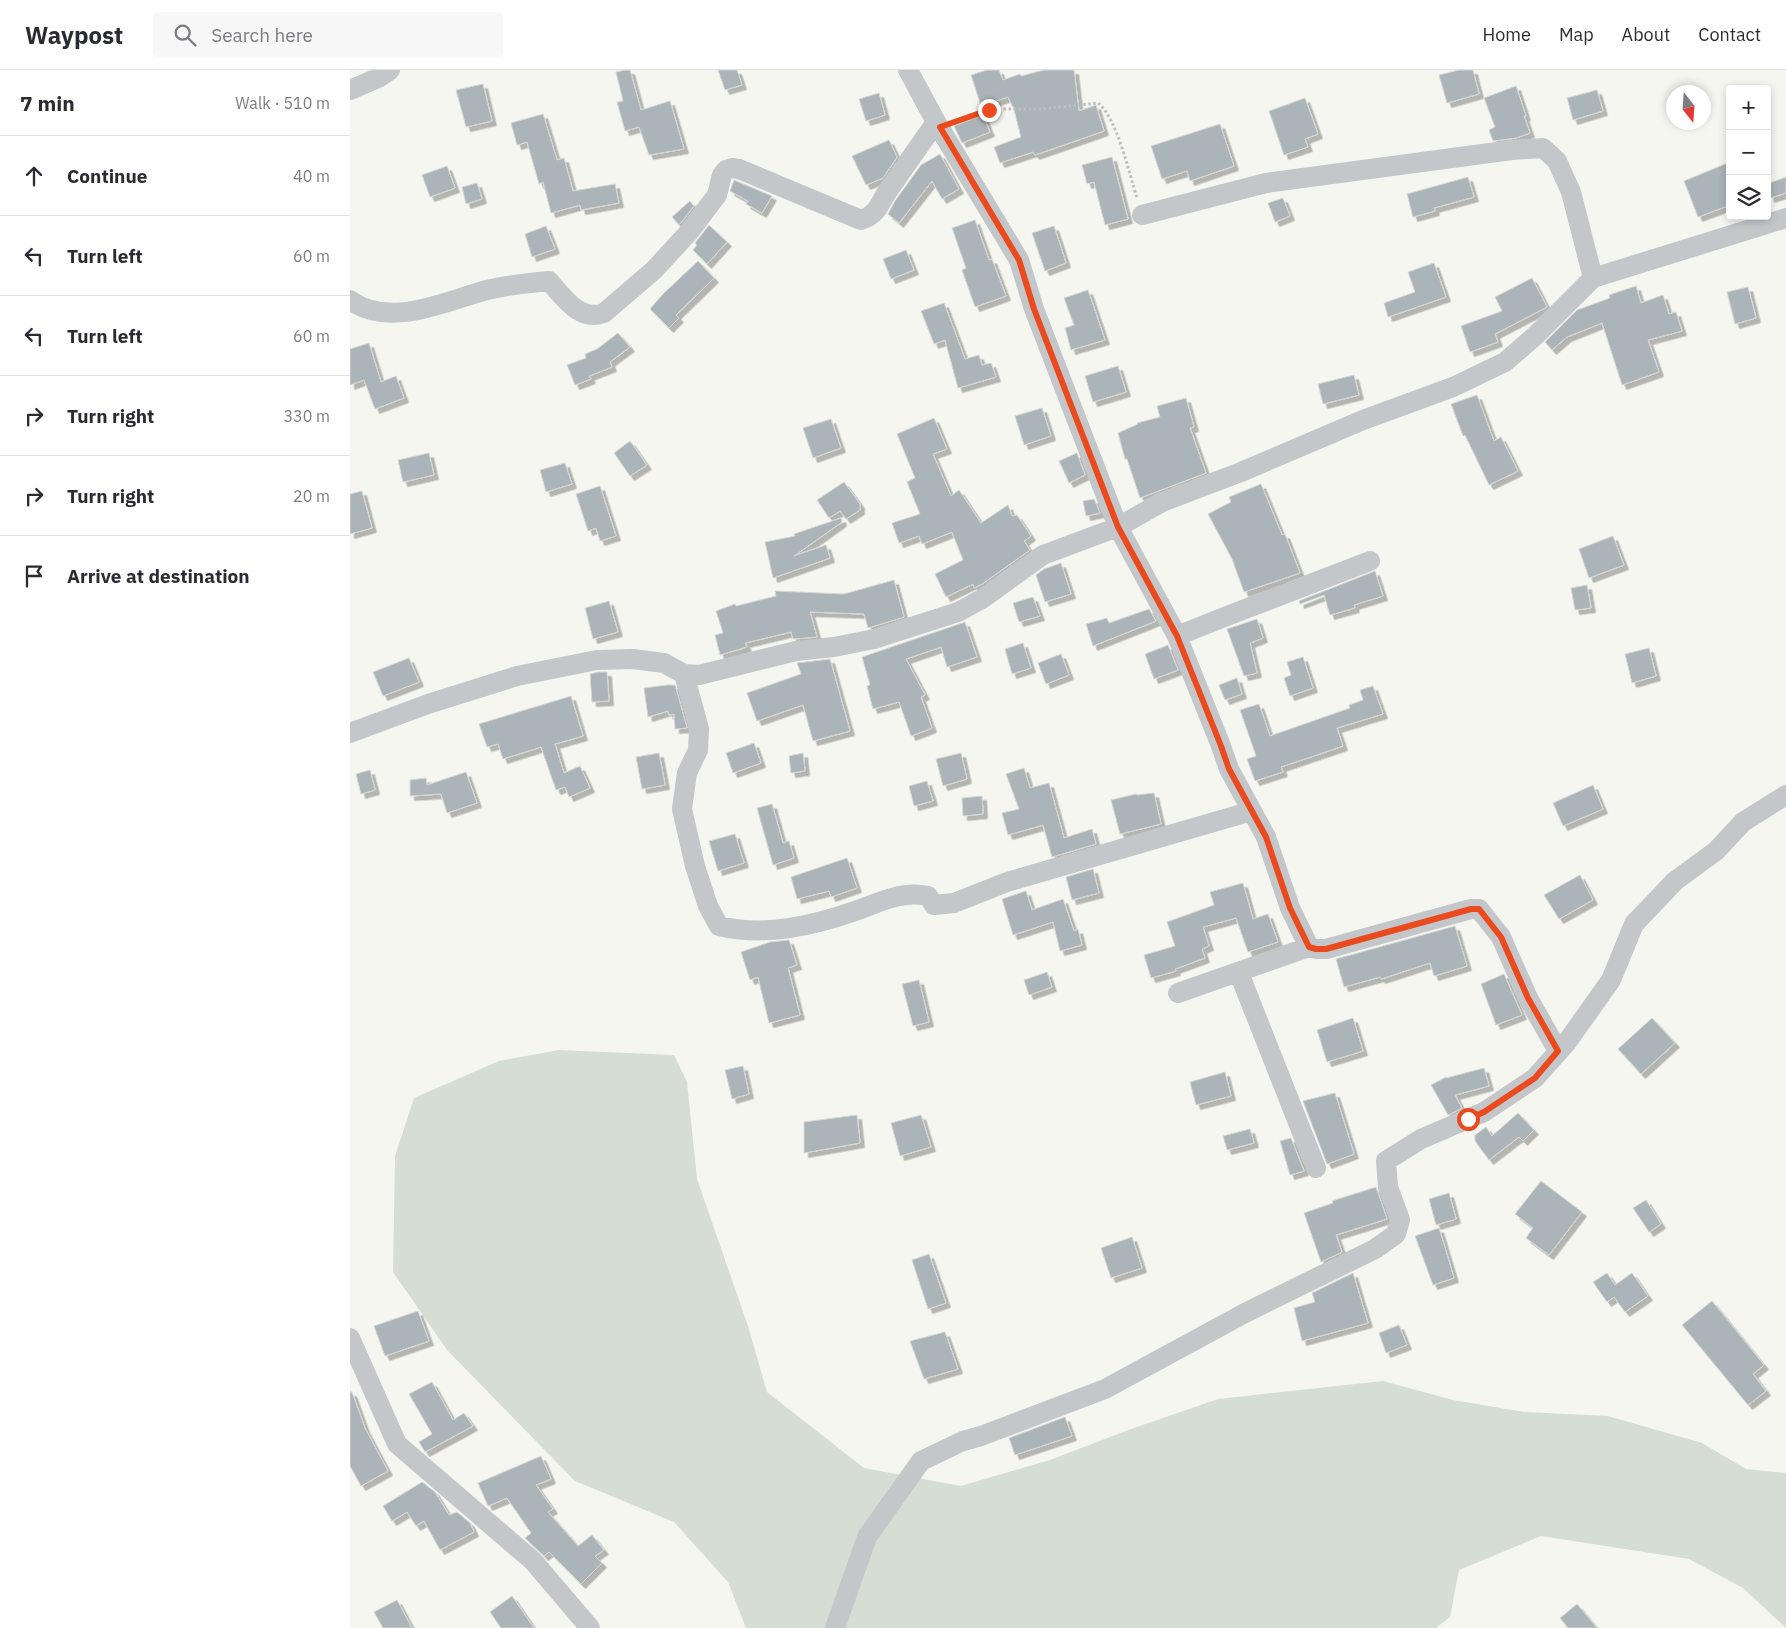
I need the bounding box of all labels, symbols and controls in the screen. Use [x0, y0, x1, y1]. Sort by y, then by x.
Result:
search box [153, 12, 503, 57]
text: Waypost [25, 19, 123, 51]
icon: search [171, 21, 199, 49]
text: Search here [211, 23, 313, 47]
text: Home [1483, 23, 1531, 46]
text: Map [1559, 23, 1594, 46]
text: About [1622, 23, 1670, 46]
text: Contact [1698, 23, 1761, 46]
north arrow [1666, 85, 1711, 130]
map controls [1726, 85, 1771, 220]
button: + [1726, 85, 1771, 130]
text: 7 min [20, 89, 75, 117]
text: Walk · 510 m [235, 93, 330, 113]
route end [978, 99, 1001, 122]
button: − [1726, 130, 1771, 175]
icon: ahead [20, 162, 48, 190]
text: Continue [67, 164, 147, 188]
text: 40 m [293, 166, 330, 186]
button: layers [1726, 175, 1771, 220]
icon: left [20, 242, 48, 270]
text: Turn left [67, 244, 143, 268]
text: 60 m [293, 246, 330, 266]
icon: left [20, 322, 48, 350]
text: Turn left [67, 324, 143, 348]
text: 60 m [293, 326, 330, 346]
icon: right [20, 402, 48, 430]
text: Turn right [67, 404, 154, 428]
text: 330 m [283, 406, 330, 426]
icon: right [20, 482, 48, 510]
text: Turn right [67, 484, 154, 508]
text: 20 m [293, 486, 330, 506]
icon: arrive [20, 562, 48, 590]
text: Arrive at destination [67, 564, 250, 588]
route start [1457, 1108, 1480, 1131]

